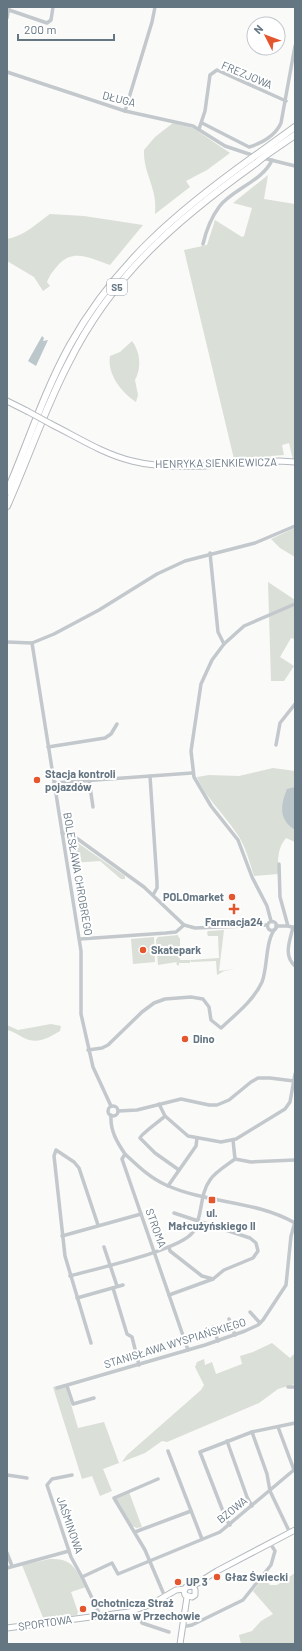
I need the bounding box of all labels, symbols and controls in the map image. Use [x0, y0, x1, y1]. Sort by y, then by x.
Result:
scale bar [18, 16, 114, 42]
north arrow [246, 16, 286, 56]
text: 200 m [24, 22, 56, 36]
text: N [251, 22, 265, 36]
street label: FREZJOWA [220, 58, 275, 91]
street label: DŁUGA [101, 88, 137, 109]
road number: S5 [107, 279, 127, 295]
street label: HENRYKA SIENKIEWICZA [155, 455, 277, 470]
place label: Stacja kontroli pojazdów [45, 767, 116, 793]
marker: Stacja kontroli pojazdów [32, 775, 42, 785]
street label: BOLESŁAWA CHROBREGO [61, 811, 96, 937]
place label: POLOmarket [163, 890, 224, 903]
marker: POLOmarket [227, 892, 237, 902]
marker: Farmacja24 [229, 904, 239, 914]
place label: Farmacja24 [205, 915, 263, 928]
place label: Skatepark [151, 943, 201, 956]
marker: Skatepark [138, 945, 148, 955]
place label: Dino [193, 1032, 215, 1045]
marker: Dino [180, 1034, 190, 1044]
marker: ul. Małcużyńskiego II [207, 1195, 217, 1205]
place label: ul. Małcużyńskiego II [168, 1206, 256, 1232]
street label: STROMA [143, 1207, 170, 1249]
street label: STANISŁAWA WYSPIAŃSKIEGO [102, 1315, 248, 1370]
street label: BZOWA [214, 1493, 250, 1526]
street label: JAŚMINOWA [55, 1495, 86, 1555]
place label: Głaz Świecki [225, 1570, 288, 1583]
marker: Głaz Świecki [212, 1572, 222, 1582]
place label: UP 3 [186, 1575, 208, 1588]
marker: UP 3 [173, 1577, 183, 1587]
place label: Ochotnicza Straż Pożarna w Przechowie [91, 1596, 200, 1622]
marker: Ochotnicza Straż Pożarna w Przechowie [78, 1604, 88, 1614]
street label: SPORTOWA [17, 1612, 73, 1633]

